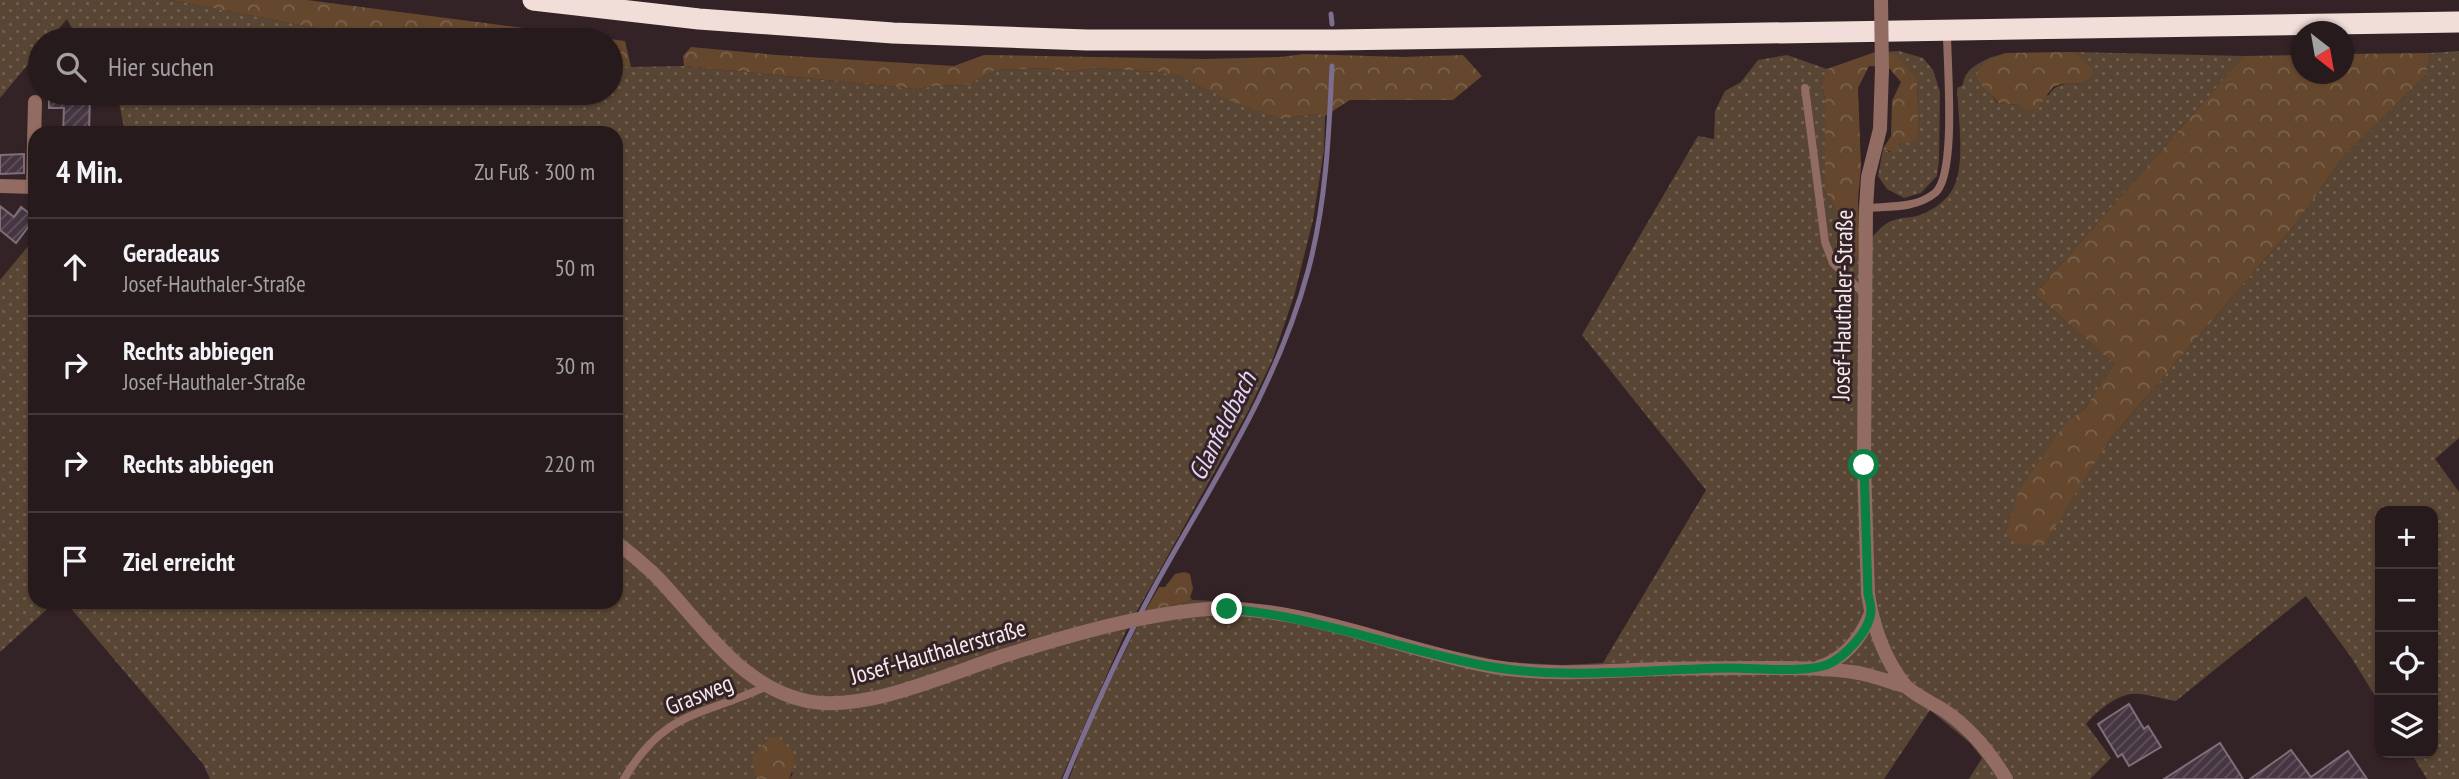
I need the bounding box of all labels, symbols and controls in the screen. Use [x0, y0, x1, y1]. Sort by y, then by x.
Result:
north arrow [2291, 21, 2354, 84]
search box [28, 28, 623, 105]
icon: search [52, 48, 90, 86]
text: Hier suchen [108, 50, 214, 83]
text: 4 Min. [56, 152, 123, 191]
text: Zu Fuß · 300 m [474, 157, 595, 186]
street label: Josef-Hauthaler-Straße [1825, 209, 1860, 402]
text: Geradeaus [123, 236, 220, 269]
icon: ahead [56, 248, 94, 286]
text: 50 m [554, 253, 595, 282]
text: Josef-Hauthaler-Straße [123, 269, 306, 298]
text: Rechts abbiegen [123, 334, 274, 367]
icon: right [56, 346, 94, 384]
text: 30 m [554, 351, 595, 380]
water label: Glanfeldbach [1180, 365, 1264, 486]
text: Josef-Hauthaler-Straße [123, 367, 306, 396]
icon: right [56, 444, 94, 482]
text: Rechts abbiegen [123, 447, 274, 480]
text: 220 m [544, 449, 595, 478]
route start [1848, 449, 1879, 480]
map controls [2375, 506, 2438, 758]
button: + [2375, 506, 2438, 569]
icon: arrive [56, 542, 94, 580]
text: Ziel erreicht [123, 545, 235, 578]
button: − [2375, 569, 2438, 632]
route end [1211, 593, 1242, 624]
street label: Josef-Hauthalerstraße [845, 612, 1029, 692]
button: locate [2375, 632, 2438, 695]
street label: Grasweg [660, 667, 737, 722]
button: layers [2375, 695, 2438, 758]

